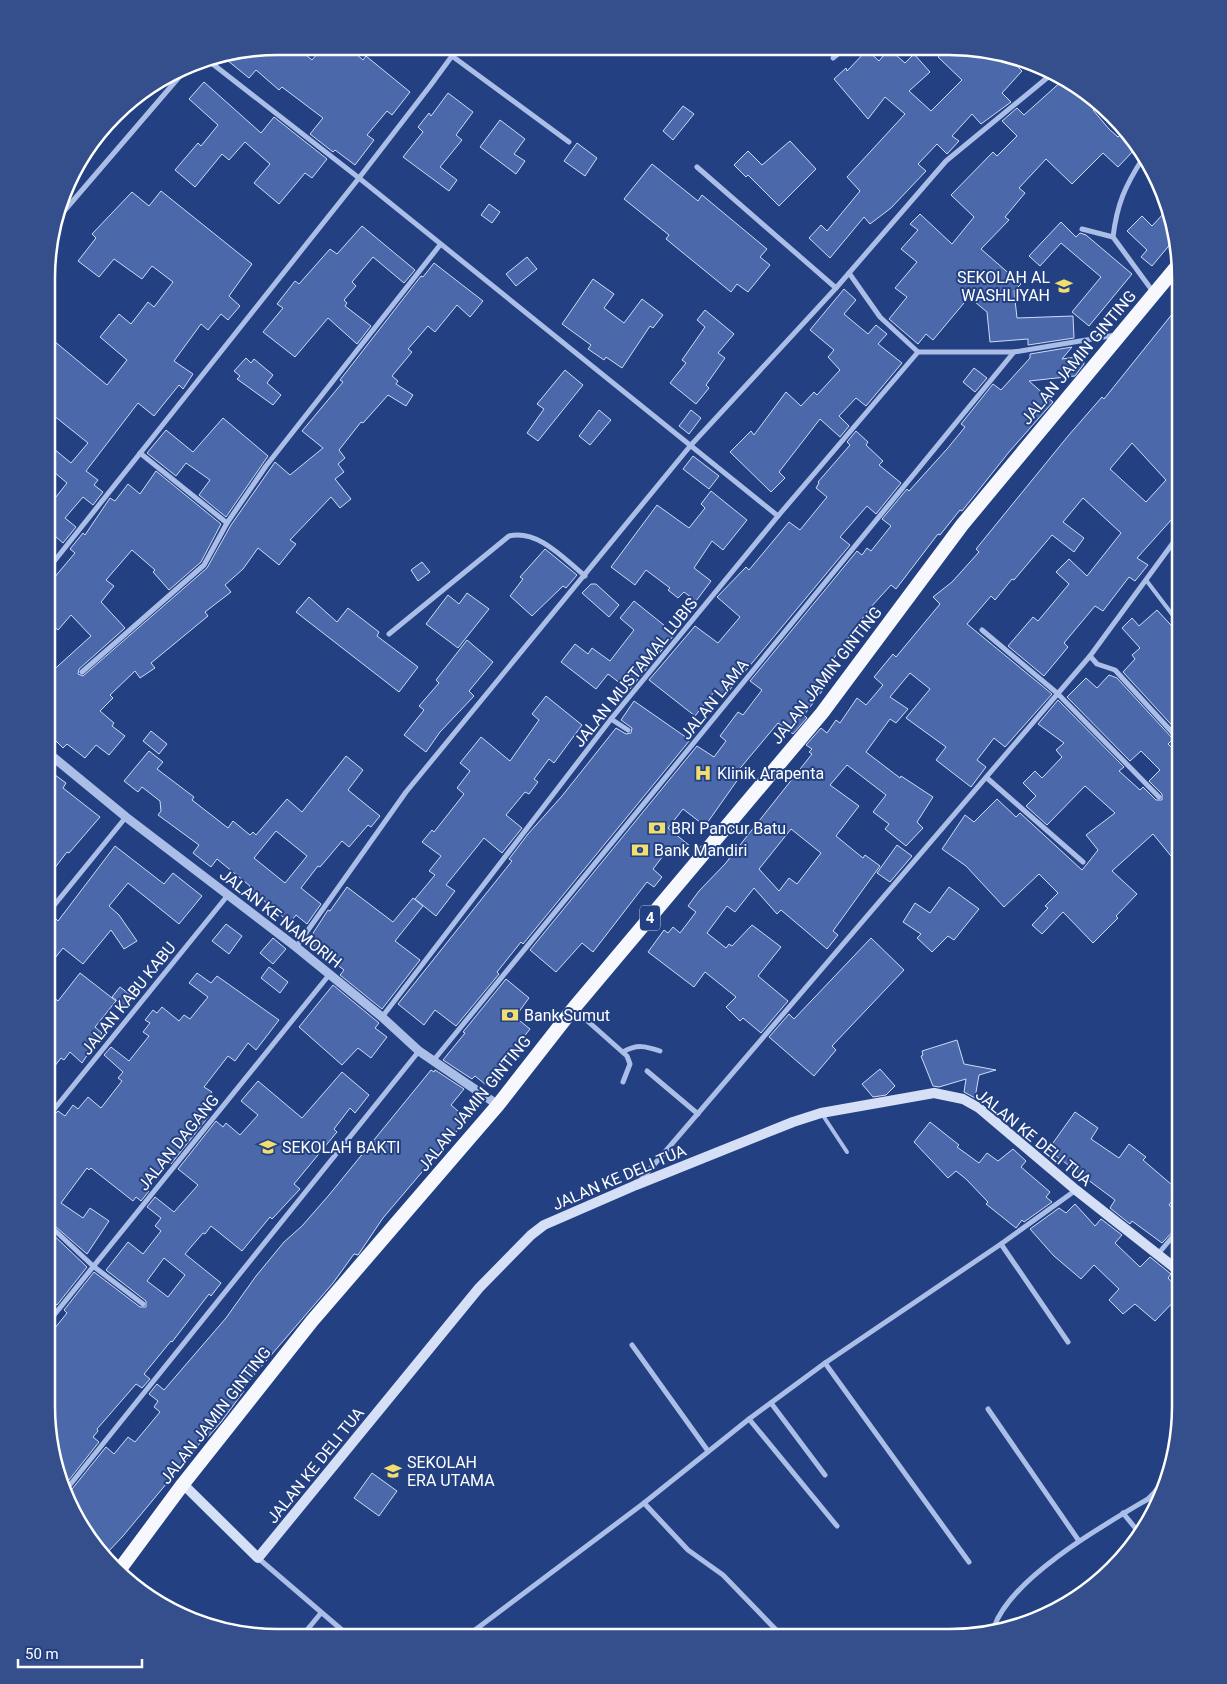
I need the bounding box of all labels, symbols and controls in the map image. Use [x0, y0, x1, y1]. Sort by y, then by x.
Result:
place label: SEKOLAH AL WASHLIYAH [957, 268, 1050, 305]
school or university icon: SEKOLAH AL WASHLIYAH [1054, 276, 1074, 296]
street label: JALAN JAMIN GINTING [1017, 286, 1140, 428]
street label: JALAN MUSTAMAL LUBIS [569, 594, 701, 751]
street label: JALAN JAMIN GINTING [767, 603, 886, 748]
street label: JALAN LAMA [676, 655, 753, 743]
hospital icon: Klinik Arapenta [693, 763, 713, 783]
place label: Klinik Arapenta [717, 764, 824, 783]
bank icon: BRI Pancur Batu [647, 818, 667, 838]
place label: BRI Pancur Batu [671, 819, 786, 838]
bank icon: Bank Mandiri [630, 840, 650, 860]
place label: Bank Mandiri [654, 841, 747, 860]
street label: JALAN KE NAMORIH [216, 865, 345, 972]
road number: 4 [640, 906, 660, 930]
street label: JALAN KABU KABU [77, 938, 180, 1058]
bank icon: Bank Sumut [500, 1005, 520, 1025]
place label: Bank Sumut [524, 1006, 610, 1025]
street label: JALAN JAMIN GINTING [414, 1032, 535, 1175]
street label: JALAN KE DELI TUA [972, 1085, 1096, 1190]
street label: JALAN DAGANG [134, 1090, 223, 1194]
school or university icon: SEKOLAH BAKTI [258, 1137, 278, 1157]
place label: SEKOLAH BAKTI [282, 1138, 400, 1157]
street label: JALAN KE DELI TUA [550, 1141, 689, 1214]
street label: JALAN JAMIN GINTING [156, 1343, 275, 1488]
street label: JALAN KE DELI TUA [263, 1403, 368, 1527]
place label: SEKOLAH ERA UTAMA [407, 1453, 495, 1490]
school or university icon: SEKOLAH ERA UTAMA [383, 1461, 403, 1481]
scale bar [18, 1636, 141, 1668]
text: 50 m [25, 1645, 59, 1663]

